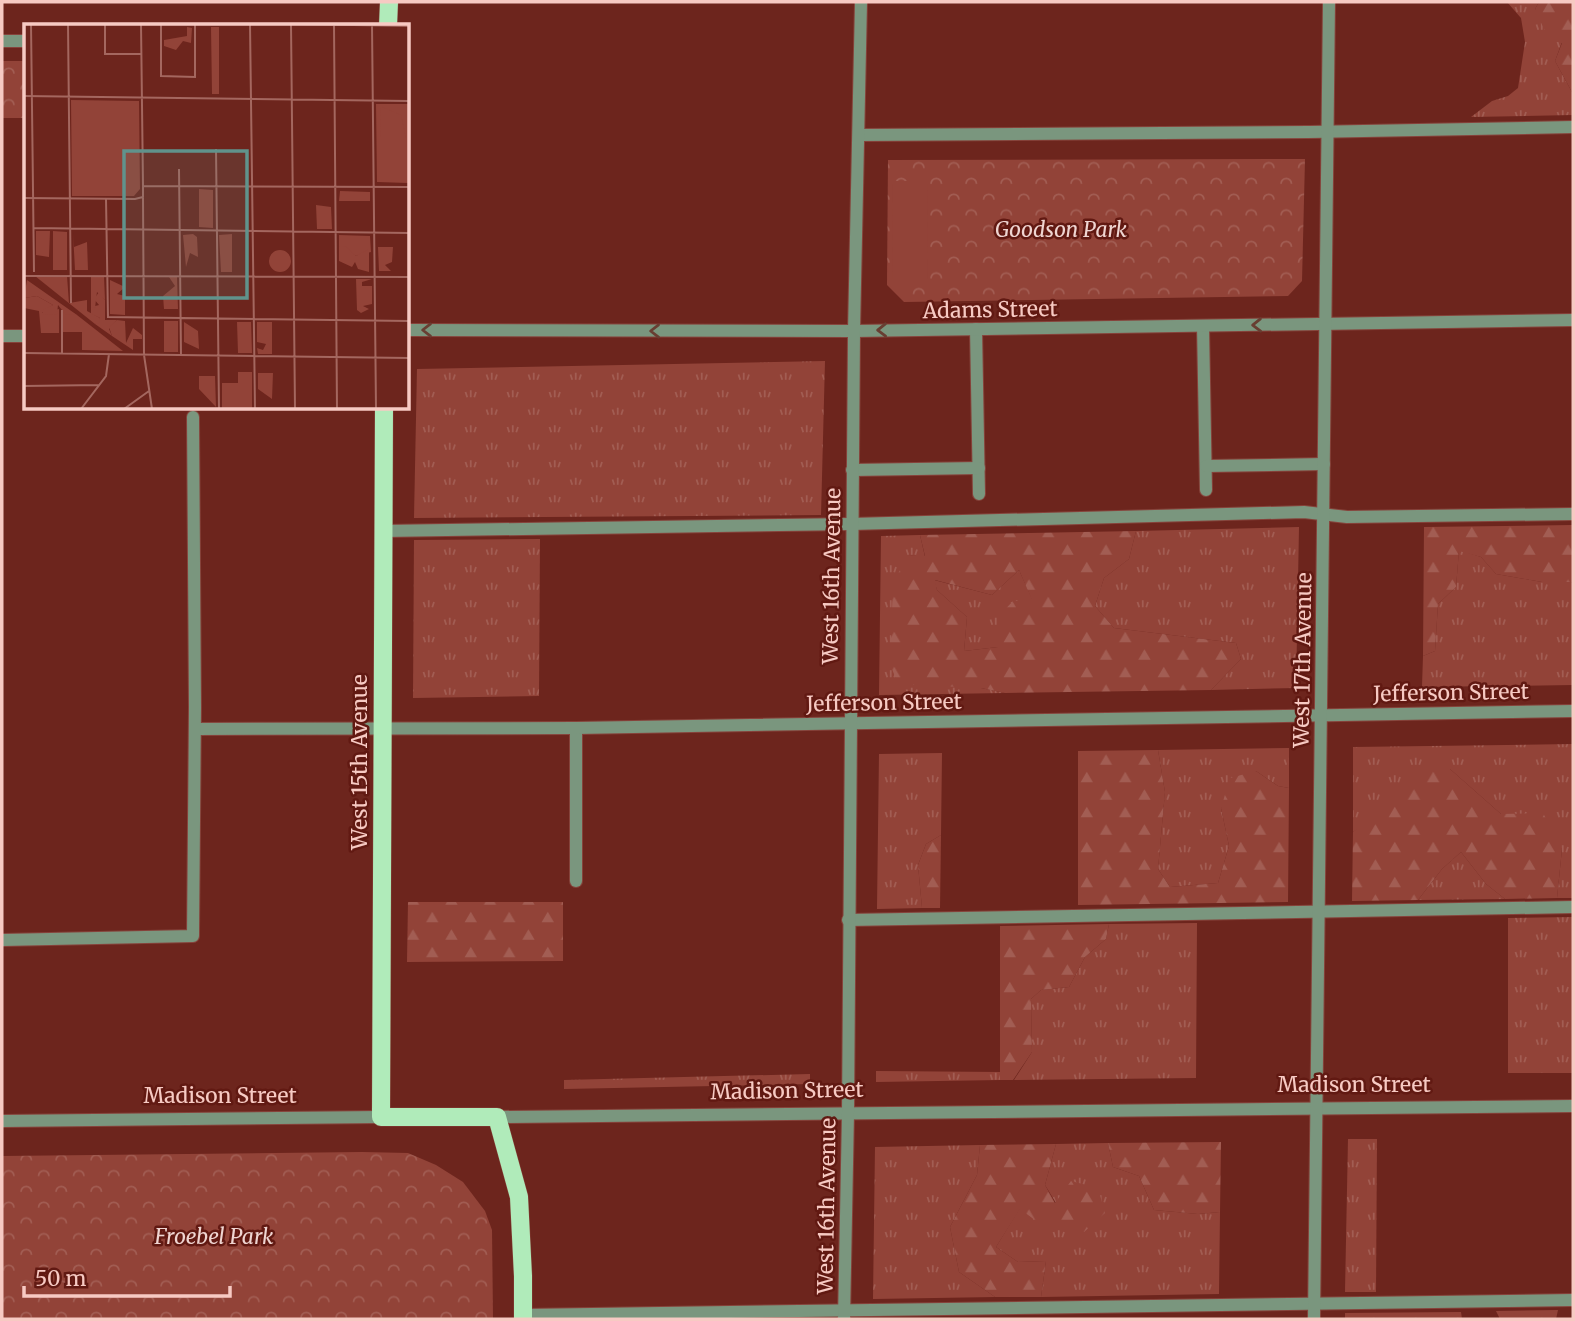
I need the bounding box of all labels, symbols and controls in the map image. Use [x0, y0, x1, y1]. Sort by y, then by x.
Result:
inset map [24, 24, 410, 410]
park label: Goodson Park [995, 216, 1128, 243]
street label: Adams Street [921, 295, 1058, 324]
one-way arrow [1251, 317, 1262, 332]
one-way arrow [422, 322, 432, 338]
one-way arrow [649, 323, 660, 339]
one-way arrow [877, 323, 888, 338]
street label: West 16th Avenue [816, 488, 847, 665]
street label: West 17th Avenue [1287, 572, 1318, 749]
street label: West 15th Avenue [346, 674, 373, 851]
street label: Jefferson Street [1372, 678, 1529, 707]
street label: Jefferson Street [805, 688, 962, 717]
street label: Madison Street [1277, 1071, 1431, 1098]
street label: Madison Street [710, 1076, 864, 1105]
street label: Madison Street [143, 1082, 297, 1109]
street label: West 16th Avenue [811, 1118, 842, 1295]
park label: Froebel Park [153, 1223, 274, 1250]
scale bar [24, 1254, 231, 1298]
text: 50 m [35, 1265, 86, 1292]

